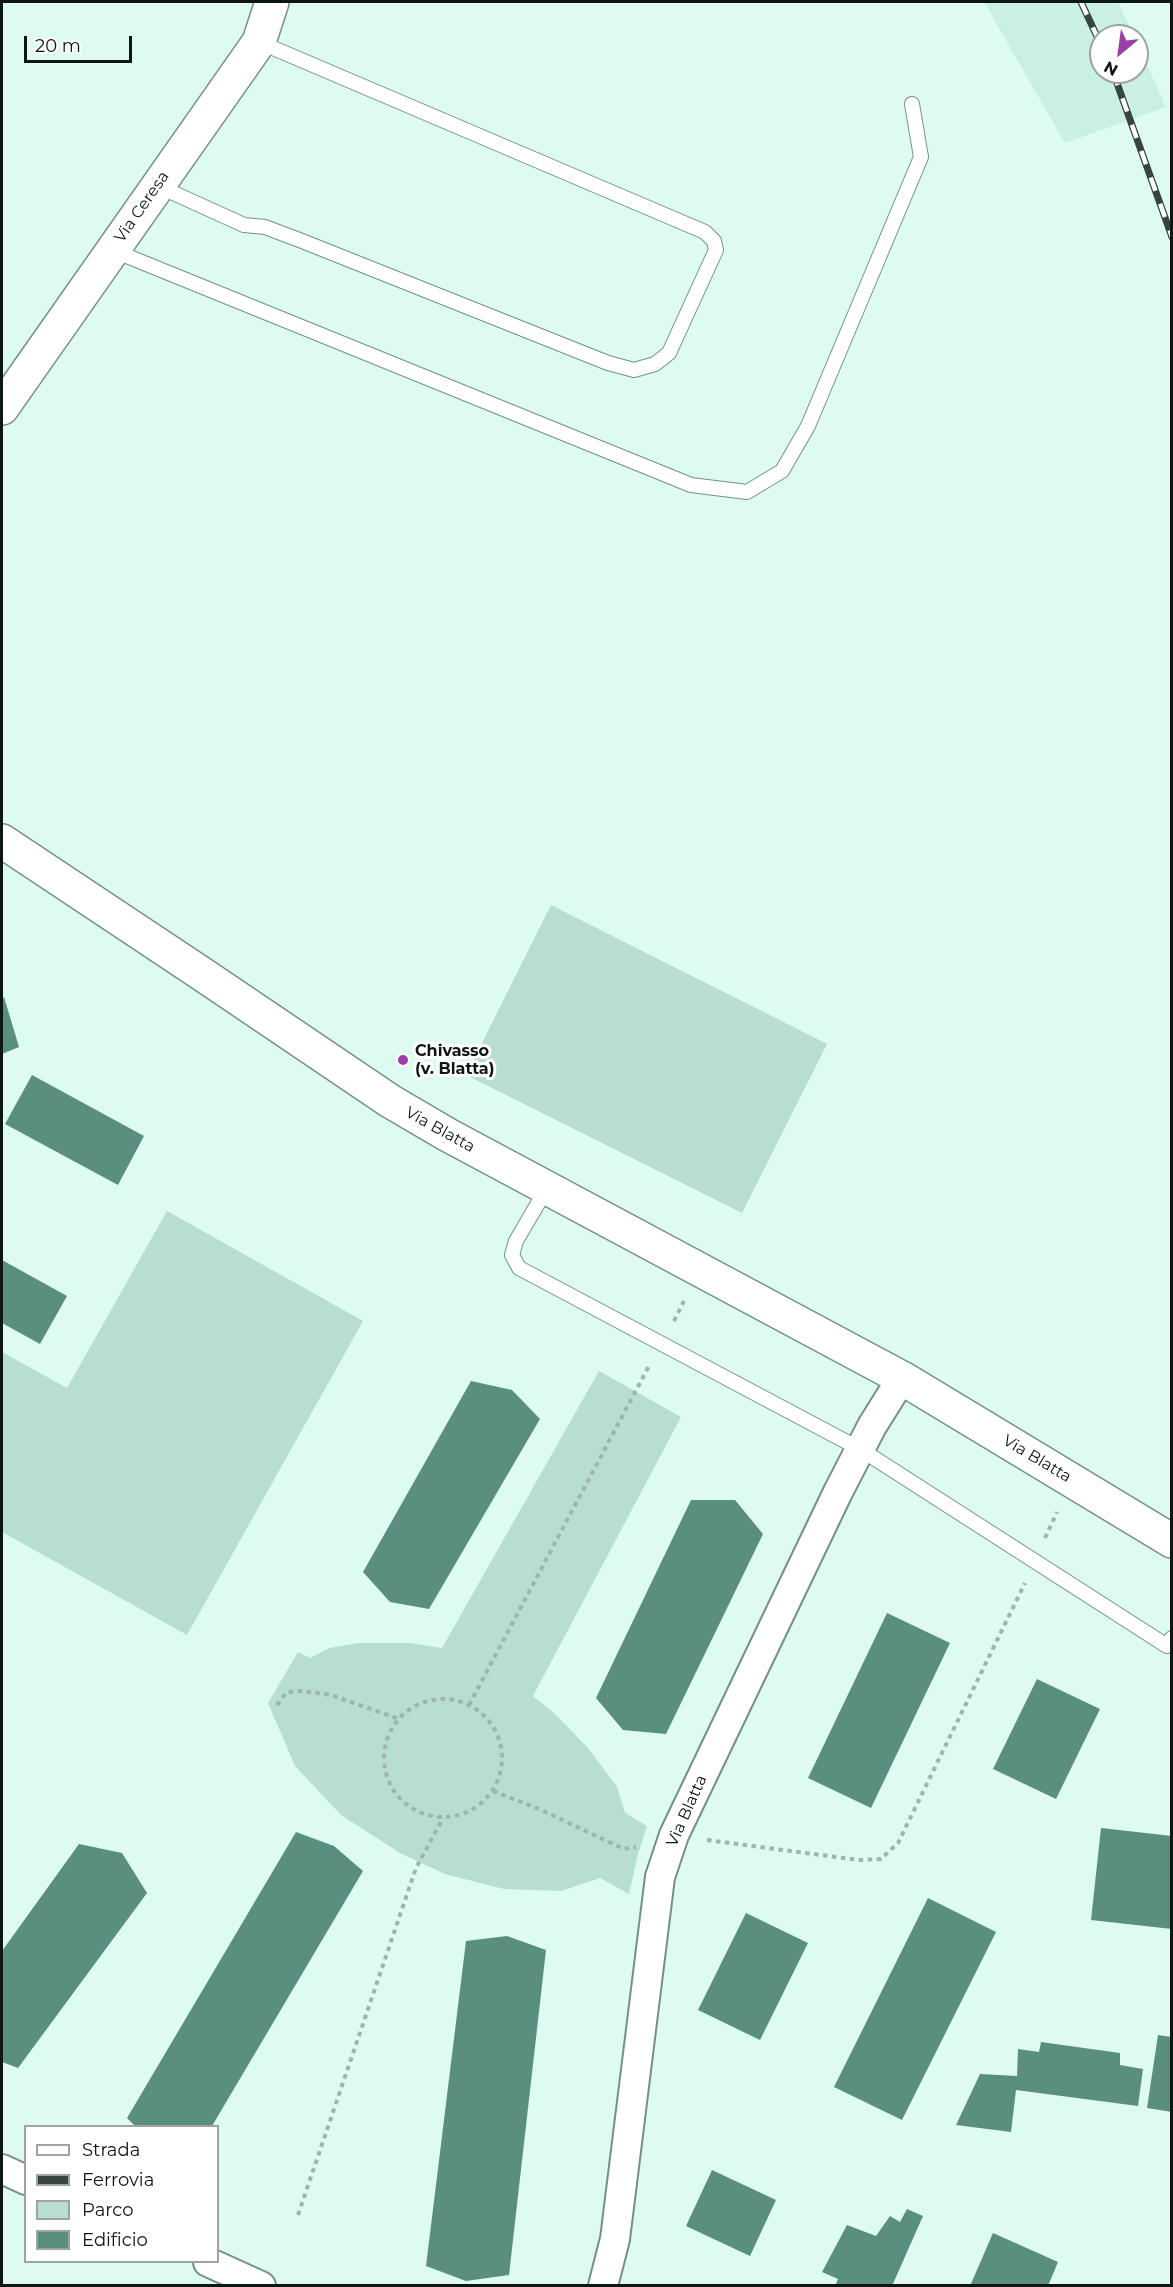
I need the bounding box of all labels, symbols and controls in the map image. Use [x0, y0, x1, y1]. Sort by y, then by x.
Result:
scale bar [27, 24, 135, 62]
north arrow [1089, 24, 1149, 84]
text: 20 m [35, 35, 81, 57]
text: N [1101, 57, 1121, 80]
street label: Via Ceresa [110, 168, 174, 246]
place label: Chivasso (v. Blatta) [415, 1041, 494, 1079]
marker: Chivasso (v. Blatta) [396, 1053, 410, 1067]
street label: Via Blatta [402, 1103, 478, 1157]
street label: Via Blatta [999, 1431, 1075, 1487]
street label: Via Blatta [663, 1772, 711, 1850]
legend [24, 2125, 219, 2263]
text: Strada [82, 2139, 140, 2161]
text: Ferrovia [82, 2169, 154, 2191]
text: Parco [82, 2199, 134, 2221]
text: Edificio [82, 2229, 148, 2251]

